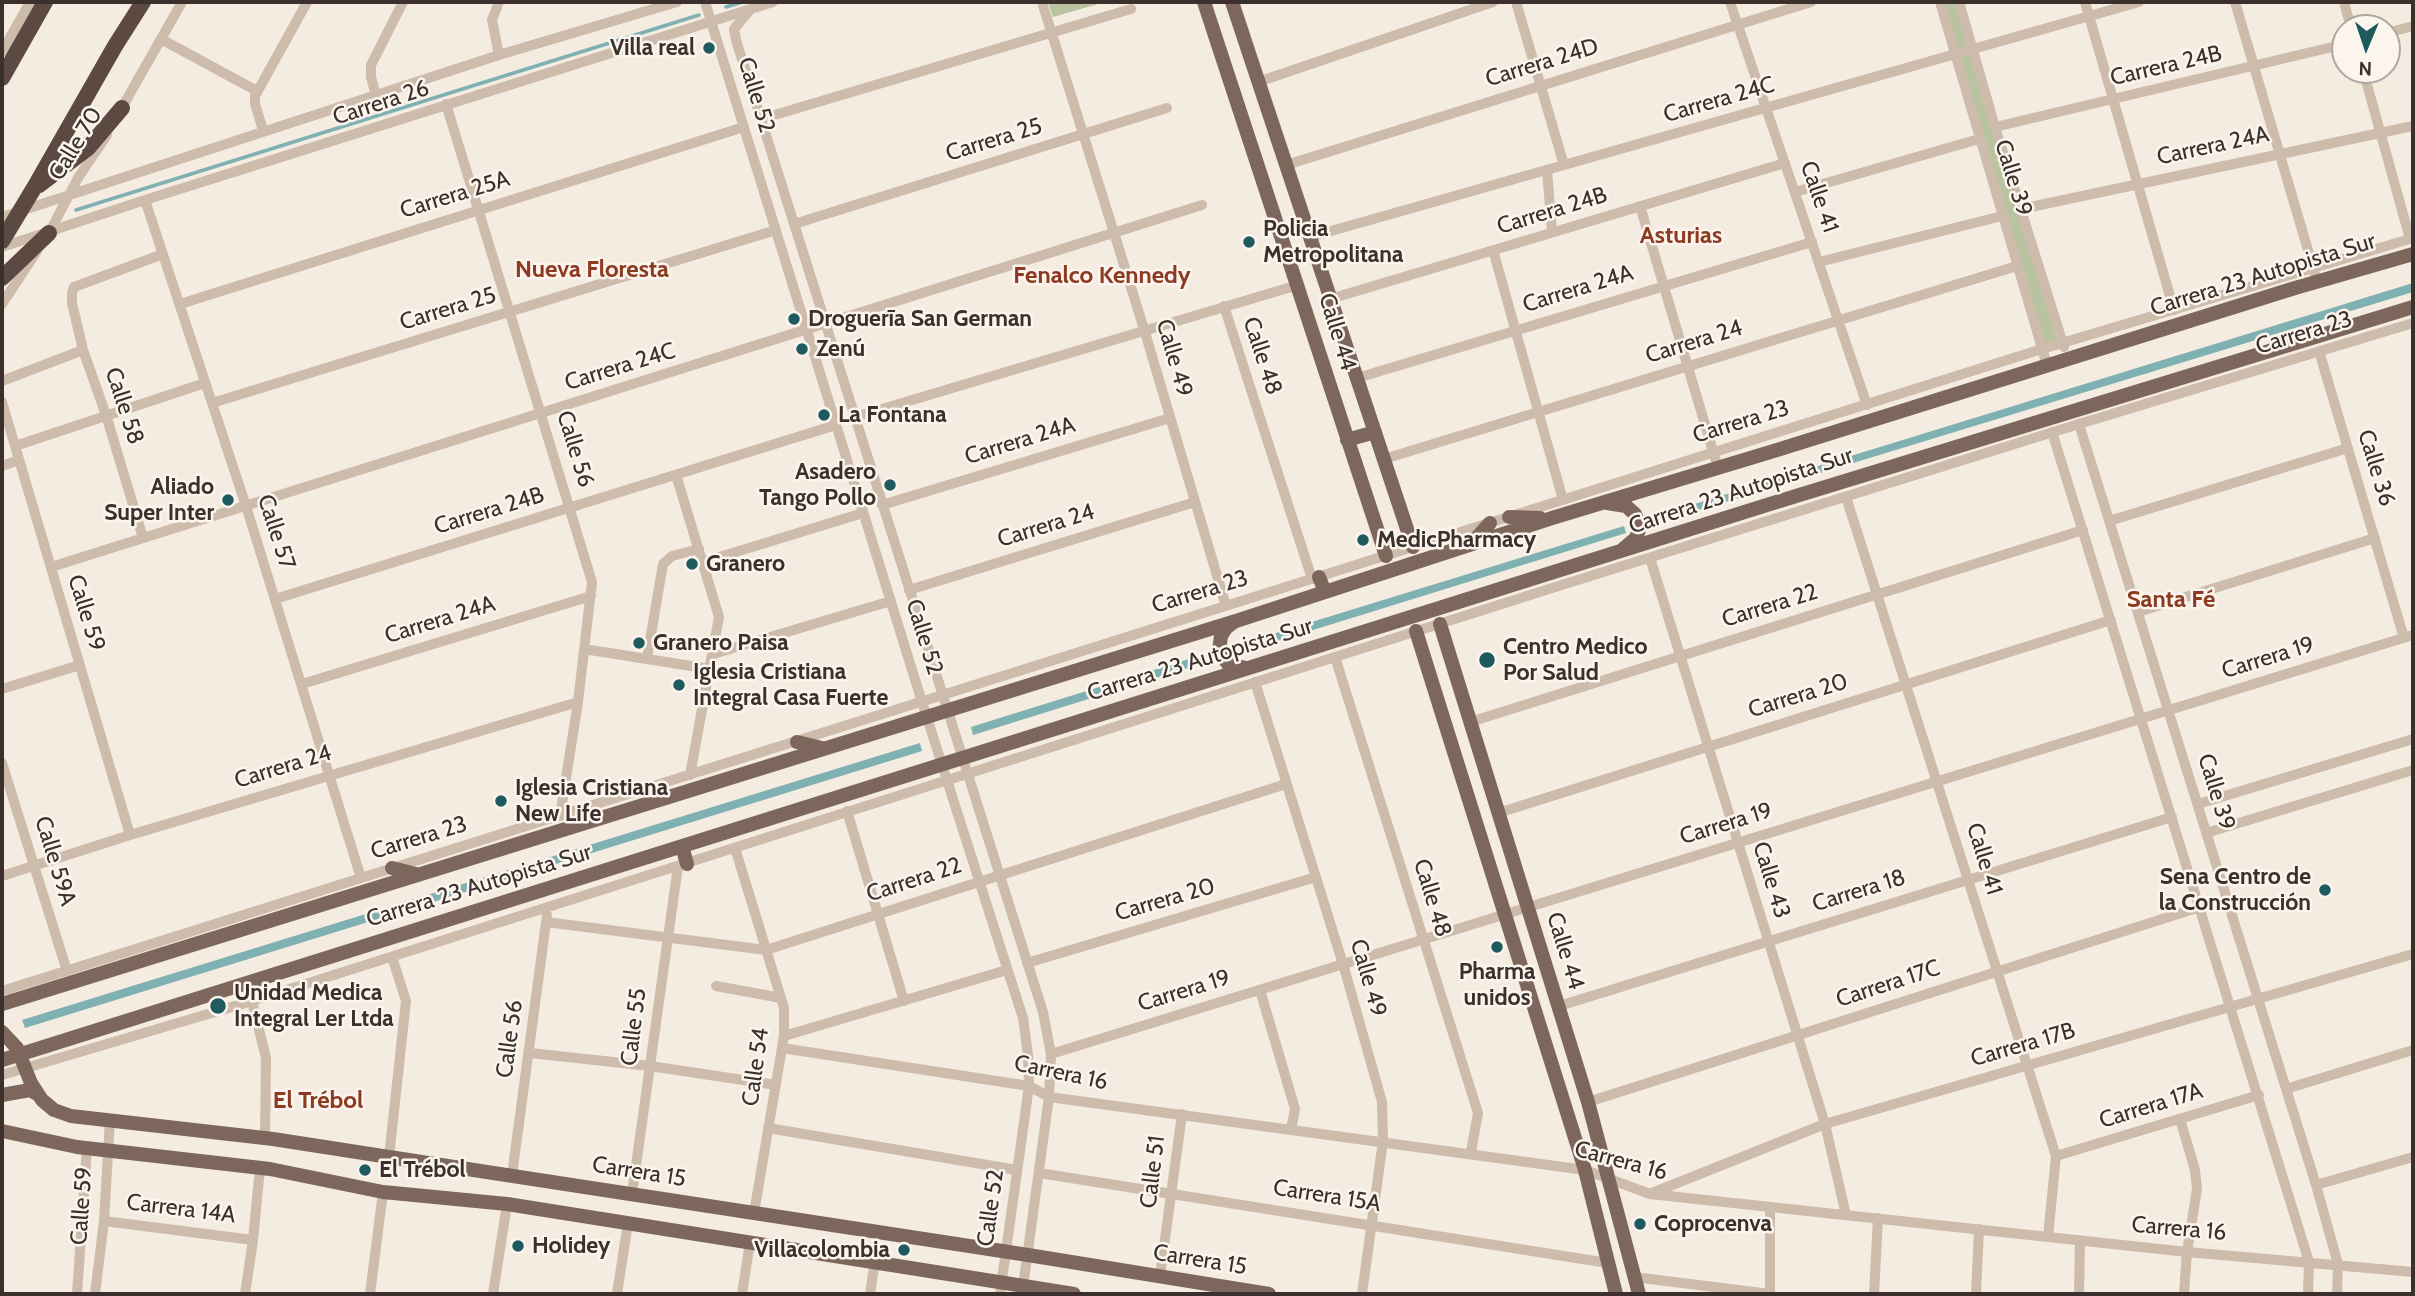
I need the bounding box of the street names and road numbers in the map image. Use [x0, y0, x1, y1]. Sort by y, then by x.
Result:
street label: Carrera 24D [1482, 33, 1602, 93]
street label: Carrera 24B [2108, 40, 2224, 92]
street label: Calle 52 [731, 54, 781, 136]
street label: Carrera 24C [1660, 71, 1778, 129]
street label: Carrera 26 [329, 74, 433, 132]
street label: Calle 70 [43, 102, 109, 186]
street label: Carrera 25 [943, 112, 1045, 168]
street label: Carrera 24A [2154, 121, 2272, 171]
street label: Calle 39 [1988, 136, 2038, 220]
street label: Calle 41 [1794, 158, 1844, 236]
street label: Carrera 25A [397, 165, 513, 225]
street label: Carrera 24B [1494, 181, 1610, 241]
street label: Carrera 23 Autopista Sur [2147, 228, 2379, 322]
street label: Carrera 24A [1519, 259, 1637, 319]
street label: Carrera 25 [397, 281, 499, 337]
street label: Calle 44 [1312, 290, 1362, 374]
street label: Carrera 23 [2253, 305, 2355, 361]
street label: Calle 48 [1236, 314, 1288, 398]
street label: Carrera 24 [1642, 314, 1746, 370]
street label: Calle 49 [1150, 316, 1198, 400]
street label: Carrera 24C [561, 337, 679, 397]
street label: Calle 58 [99, 364, 149, 448]
street label: Carrera 23 [1690, 394, 1792, 450]
street label: Calle 56 [550, 407, 600, 491]
street label: Carrera 24A [961, 411, 1079, 471]
street label: Calle 36 [2351, 426, 2401, 510]
street label: Carrera 23 Autopista Sur [1625, 442, 1857, 540]
street label: Carrera 24B [431, 481, 547, 541]
street label: Calle 57 [251, 491, 301, 573]
street label: Carrera 24 [994, 498, 1098, 554]
street label: Carrera 23 [1149, 564, 1251, 620]
street label: Calle 59 [61, 571, 111, 655]
street label: Carrera 22 [1719, 578, 1821, 634]
street label: Carrera 24A [381, 590, 499, 650]
street label: Calle 52 [899, 596, 949, 678]
street label: Carrera 23 Autopista Sur [1084, 613, 1316, 707]
street label: Carrera 19 [2218, 631, 2318, 685]
street label: Carrera 20 [1745, 668, 1851, 724]
street label: Carrera 24 [231, 739, 335, 795]
street label: Calle 39 [2191, 750, 2241, 834]
street label: Carrera 19 [1676, 797, 1776, 851]
street label: Carrera 23 [368, 810, 470, 866]
street label: Calle 59A [28, 813, 82, 909]
street label: Calle 41 [1960, 820, 2008, 898]
street label: Calle 43 [1746, 838, 1796, 922]
street label: Carrera 23 Autopista Sur [363, 839, 595, 933]
street label: Carrera 22 [863, 852, 965, 908]
street label: Calle 48 [1407, 856, 1457, 940]
street label: Carrera 18 [1809, 864, 1909, 918]
street label: Carrera 20 [1112, 873, 1218, 927]
street label: Calle 44 [1540, 909, 1590, 993]
street label: Calle 49 [1344, 936, 1392, 1020]
street label: Carrera 17C [1833, 954, 1943, 1014]
street label: Carrera 19 [1134, 964, 1234, 1018]
street label: Calle 55 [616, 987, 652, 1067]
street label: Calle 56 [491, 998, 529, 1080]
street label: Carrera 17B [1968, 1017, 2078, 1073]
street label: Calle 54 [737, 1026, 775, 1108]
street label: Carrera 16 [1012, 1050, 1110, 1096]
street label: Carrera 17A [2096, 1077, 2206, 1135]
street label: Calle 51 [1135, 1134, 1171, 1210]
street label: Carrera 16 [1571, 1135, 1671, 1187]
street label: Carrera 15 [590, 1151, 688, 1193]
street label: Calle 59 [65, 1166, 99, 1246]
street label: Calle 52 [972, 1168, 1010, 1248]
street label: Carrera 15A [1271, 1174, 1383, 1218]
street label: Carrera 14A [125, 1189, 237, 1229]
street label: Carrera 16 [2130, 1211, 2228, 1247]
street label: Carrera 15 [1151, 1239, 1249, 1281]

